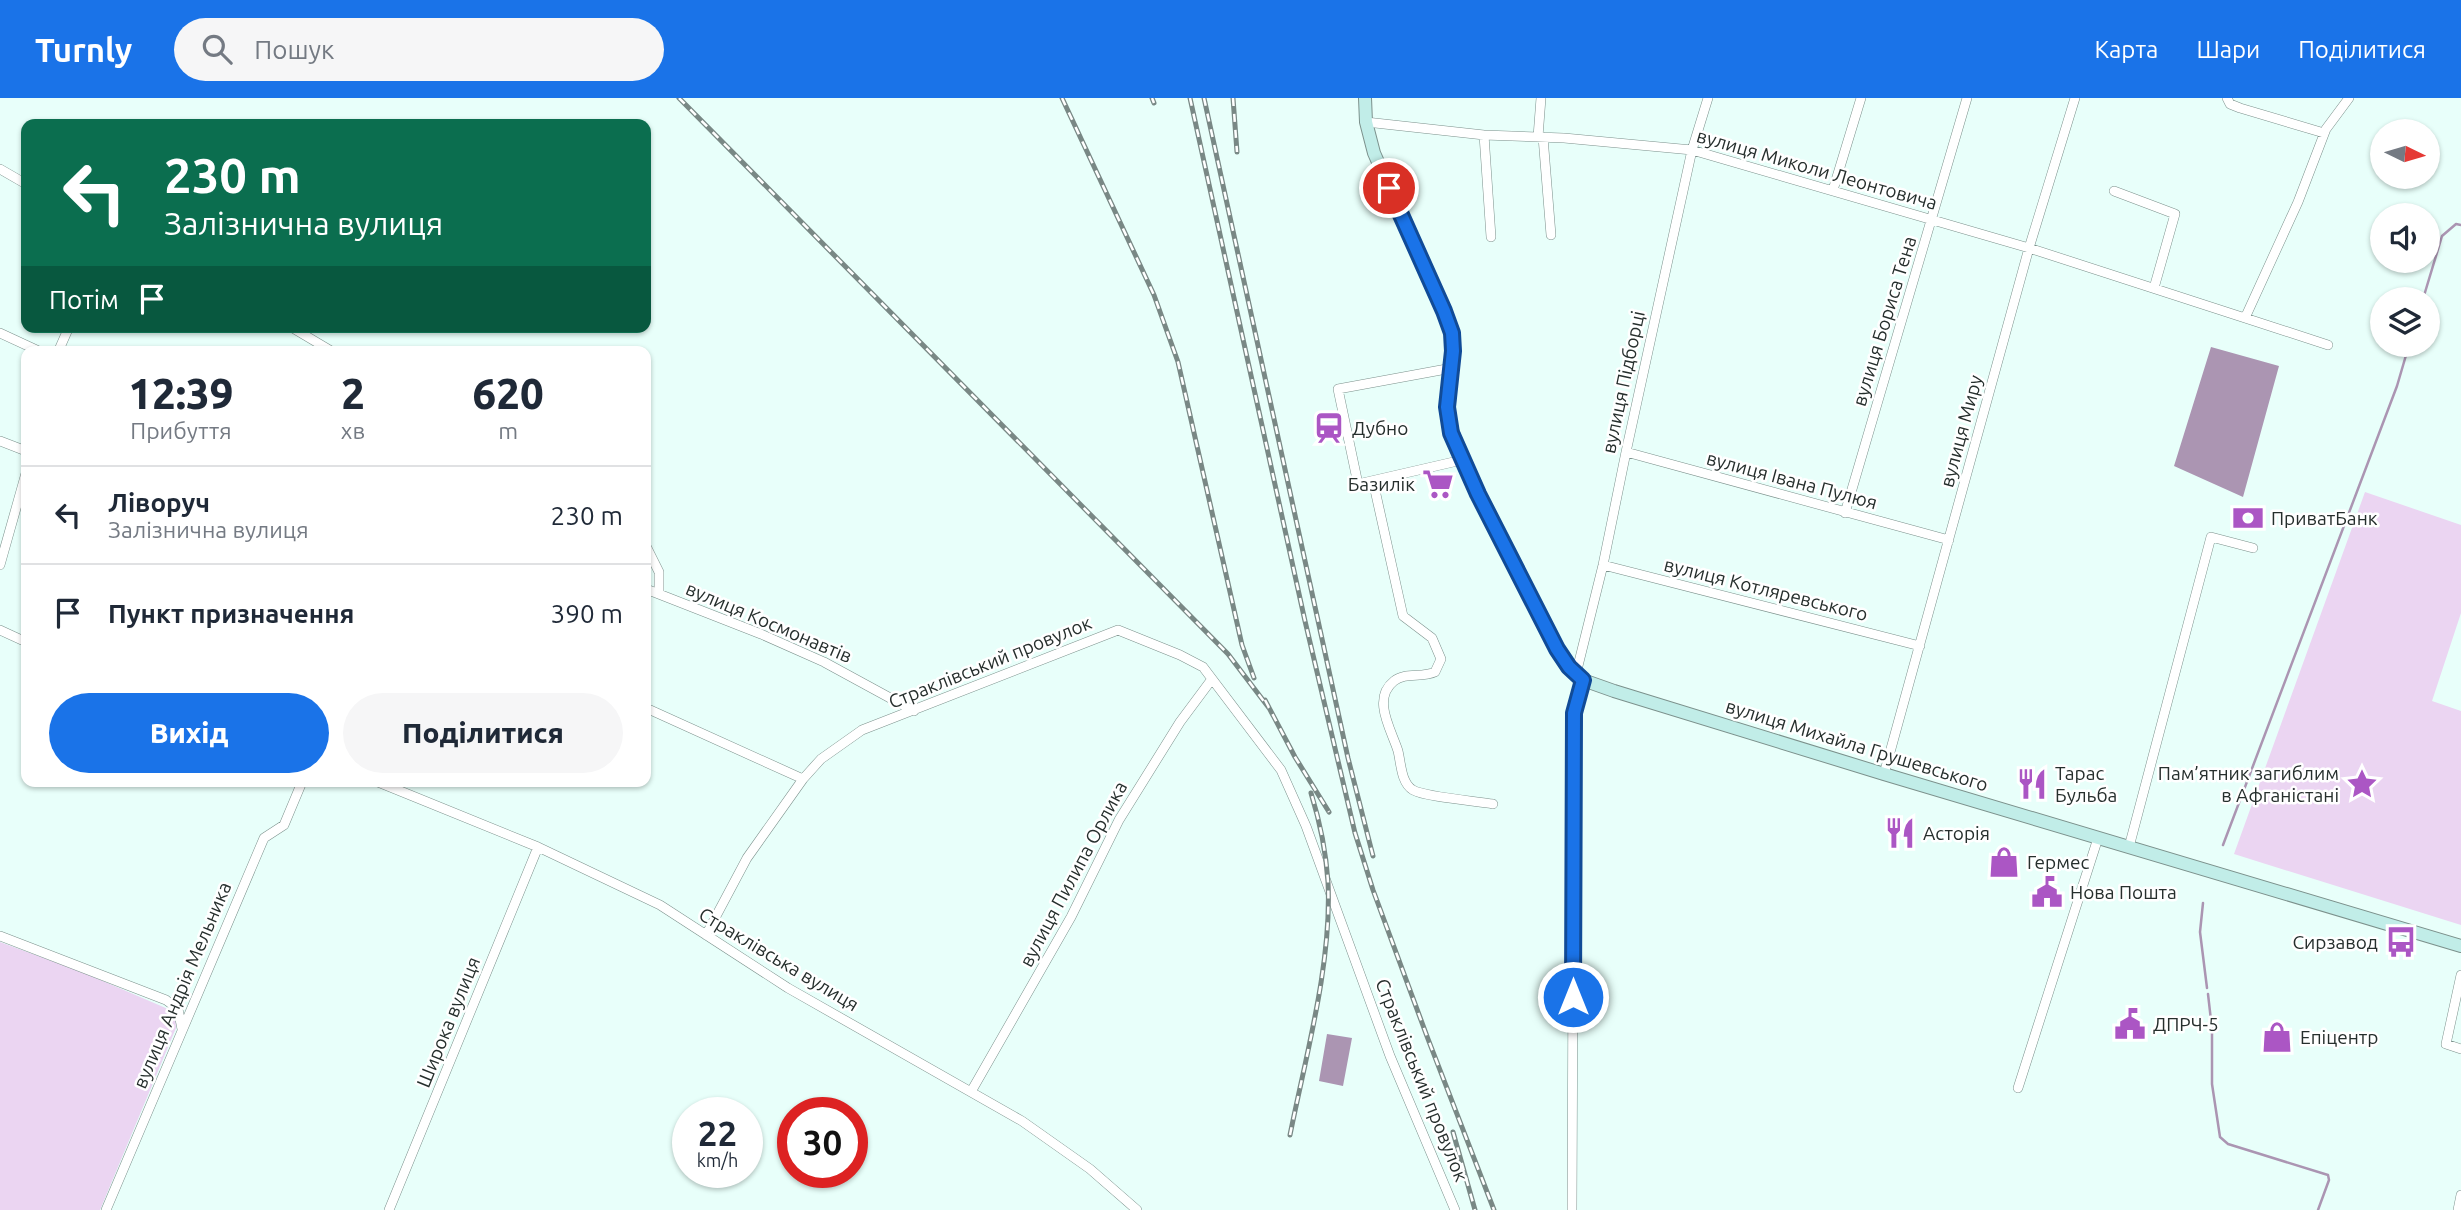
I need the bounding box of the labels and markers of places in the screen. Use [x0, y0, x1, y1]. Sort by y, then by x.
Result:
pin [1359, 158, 1419, 218]
station icon: Дубно [1312, 411, 1346, 445]
place label: Дубно [1352, 417, 1408, 439]
supermarket icon: Базилік [1421, 467, 1455, 501]
place label: Базилік [1348, 473, 1415, 495]
bank icon: ПриватБанк [2231, 501, 2265, 535]
place label: ПриватБанк [2271, 507, 2378, 529]
place label: Тарас Бульба [2055, 762, 2117, 806]
place label: Пам’ятник загиблим в Афганістані [2158, 762, 2339, 806]
restaurant icon: Тарас Бульба [2015, 767, 2049, 801]
place icon: Пам’ятник загиблим в Афганістані [2345, 767, 2379, 801]
restaurant icon: Асторія [1883, 816, 1917, 850]
place label: Асторія [1923, 822, 1990, 844]
shop icon: Гермес [1987, 845, 2021, 879]
place label: Гермес [2027, 851, 2089, 873]
public building icon: Нова Пошта [2030, 875, 2064, 909]
place label: Нова Пошта [2070, 881, 2177, 903]
bus stop icon: Сирзавод [2384, 925, 2418, 959]
place label: Сирзавод [2292, 931, 2378, 953]
public building icon: ДПРЧ-5 [2113, 1007, 2147, 1041]
place label: ДПРЧ-5 [2153, 1013, 2219, 1035]
shop icon: Епіцентр [2260, 1020, 2294, 1054]
place label: Епіцентр [2300, 1026, 2378, 1048]

